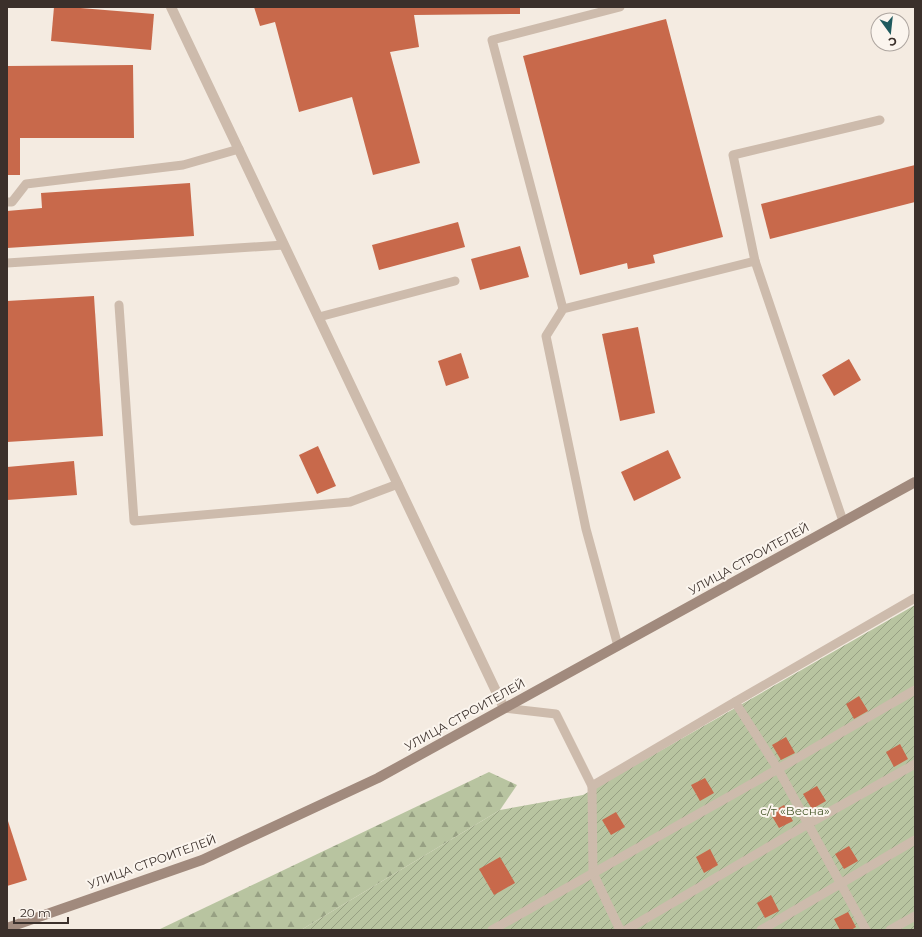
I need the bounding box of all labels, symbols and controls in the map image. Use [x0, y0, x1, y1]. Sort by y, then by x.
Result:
north arrow [870, 12, 910, 52]
text: С [887, 34, 898, 49]
street label: УЛИЦА СТРОИТЕЛЕЙ [686, 519, 812, 598]
street label: УЛИЦА СТРОИТЕЛЕЙ [402, 675, 528, 754]
park label: с/т «Весна» [760, 803, 830, 818]
street label: УЛИЦА СТРОИТЕЛЕЙ [86, 831, 218, 892]
scale bar [14, 899, 68, 925]
text: 20 m [20, 905, 51, 920]

